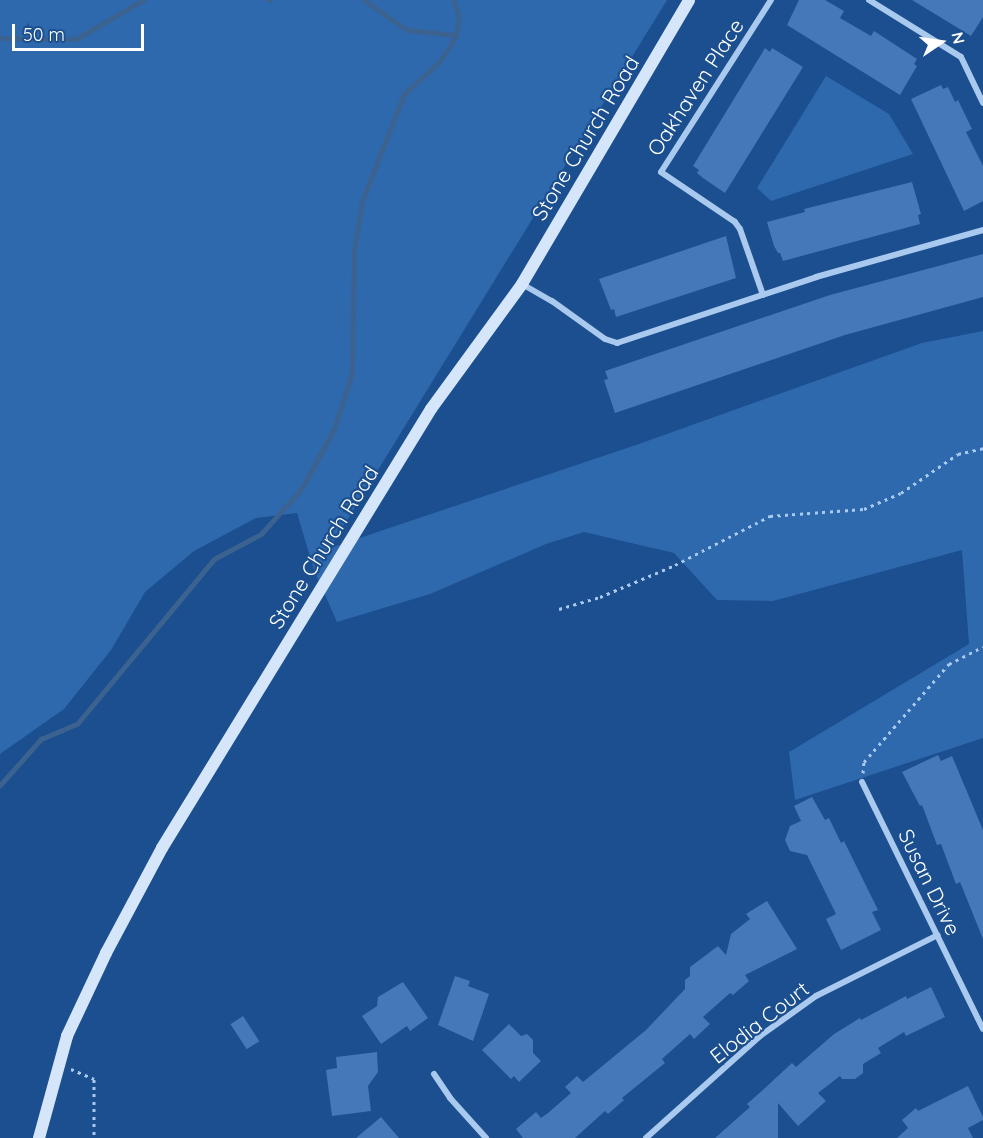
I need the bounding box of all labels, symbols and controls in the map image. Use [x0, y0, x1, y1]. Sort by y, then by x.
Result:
scale bar [15, 12, 147, 50]
north arrow [911, 12, 971, 72]
street label: Oakhaven Place [641, 14, 749, 160]
text: 50 m [23, 23, 65, 46]
text: N [947, 30, 970, 46]
street label: Stone Church Road [526, 51, 644, 225]
street label: Stone Church Road [263, 461, 383, 633]
street label: Susan Drive [893, 825, 967, 939]
street label: Elodia Court [705, 976, 813, 1068]

